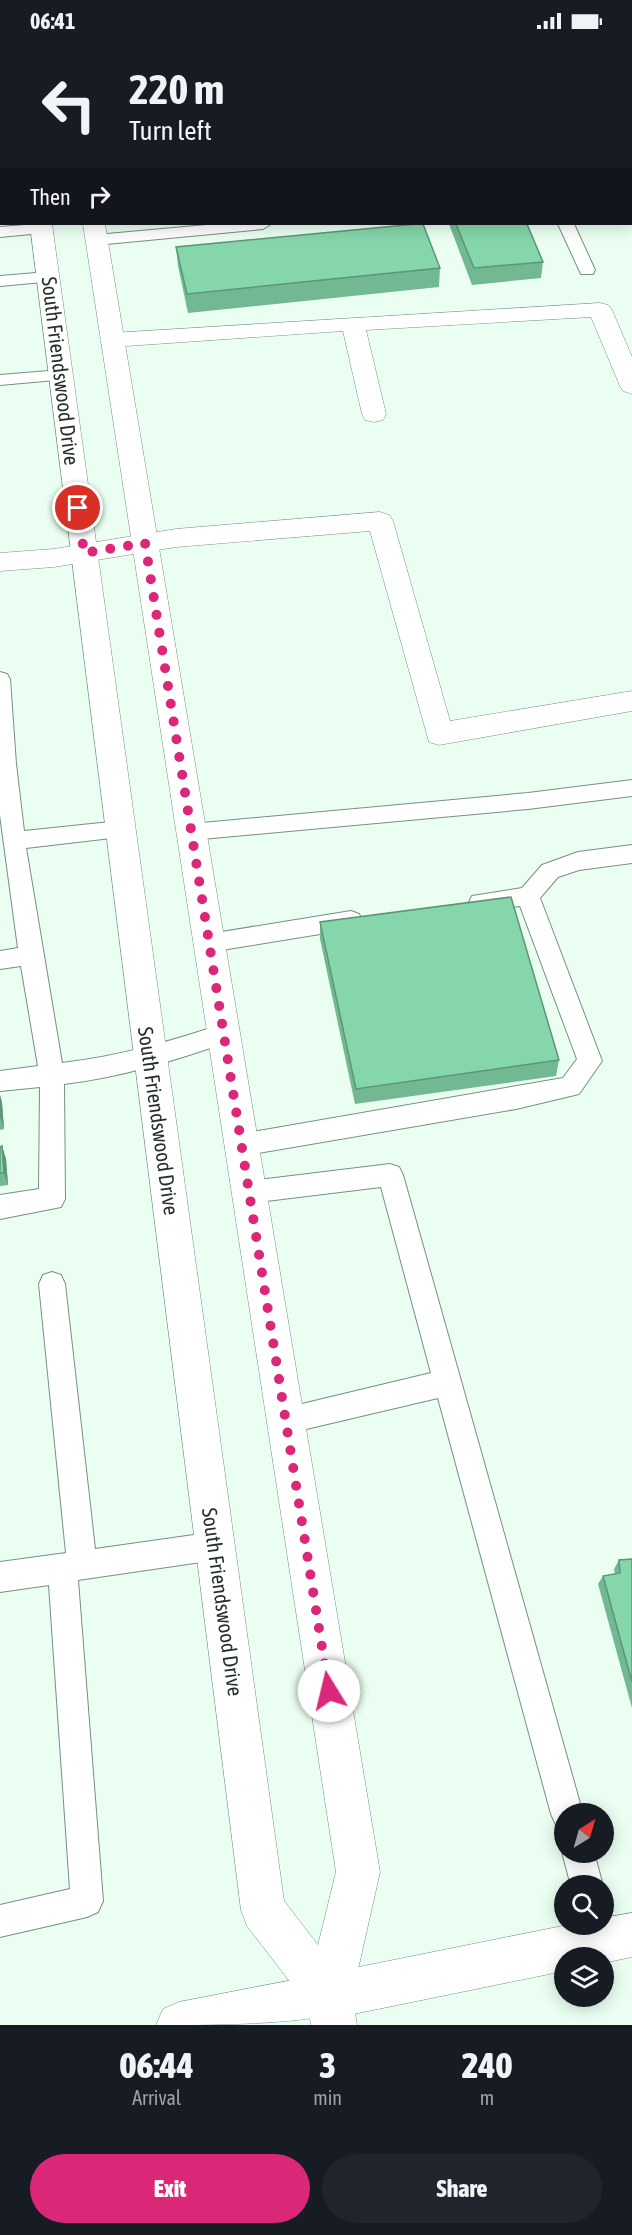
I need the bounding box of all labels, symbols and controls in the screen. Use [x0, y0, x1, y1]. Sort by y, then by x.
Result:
text: 06:41 [30, 8, 75, 34]
text: 220 m [129, 65, 224, 113]
icon: left [30, 66, 108, 144]
text: Turn left [129, 115, 212, 146]
icon: right [83, 180, 116, 213]
text: Then [30, 184, 71, 210]
street label: South Friendswood Drive [38, 275, 84, 467]
pin [52, 482, 103, 533]
icon: arrive [61, 491, 94, 524]
street label: South Friendswood Drive [134, 1025, 184, 1216]
street label: South Friendswood Drive [198, 1506, 248, 1697]
position arrow [297, 1659, 361, 1723]
north arrow [554, 1803, 614, 1863]
map controls [554, 1803, 614, 2007]
button: search [554, 1875, 614, 1935]
button: layers [554, 1947, 614, 2007]
text: 06:44 [120, 2044, 194, 2086]
text: 3 [319, 2044, 336, 2086]
text: 240 [462, 2044, 512, 2086]
text: Arrival [132, 2086, 181, 2109]
text: min [313, 2086, 342, 2109]
text: m [480, 2086, 494, 2109]
button: Exit [30, 2154, 310, 2223]
button: Share [322, 2154, 602, 2223]

